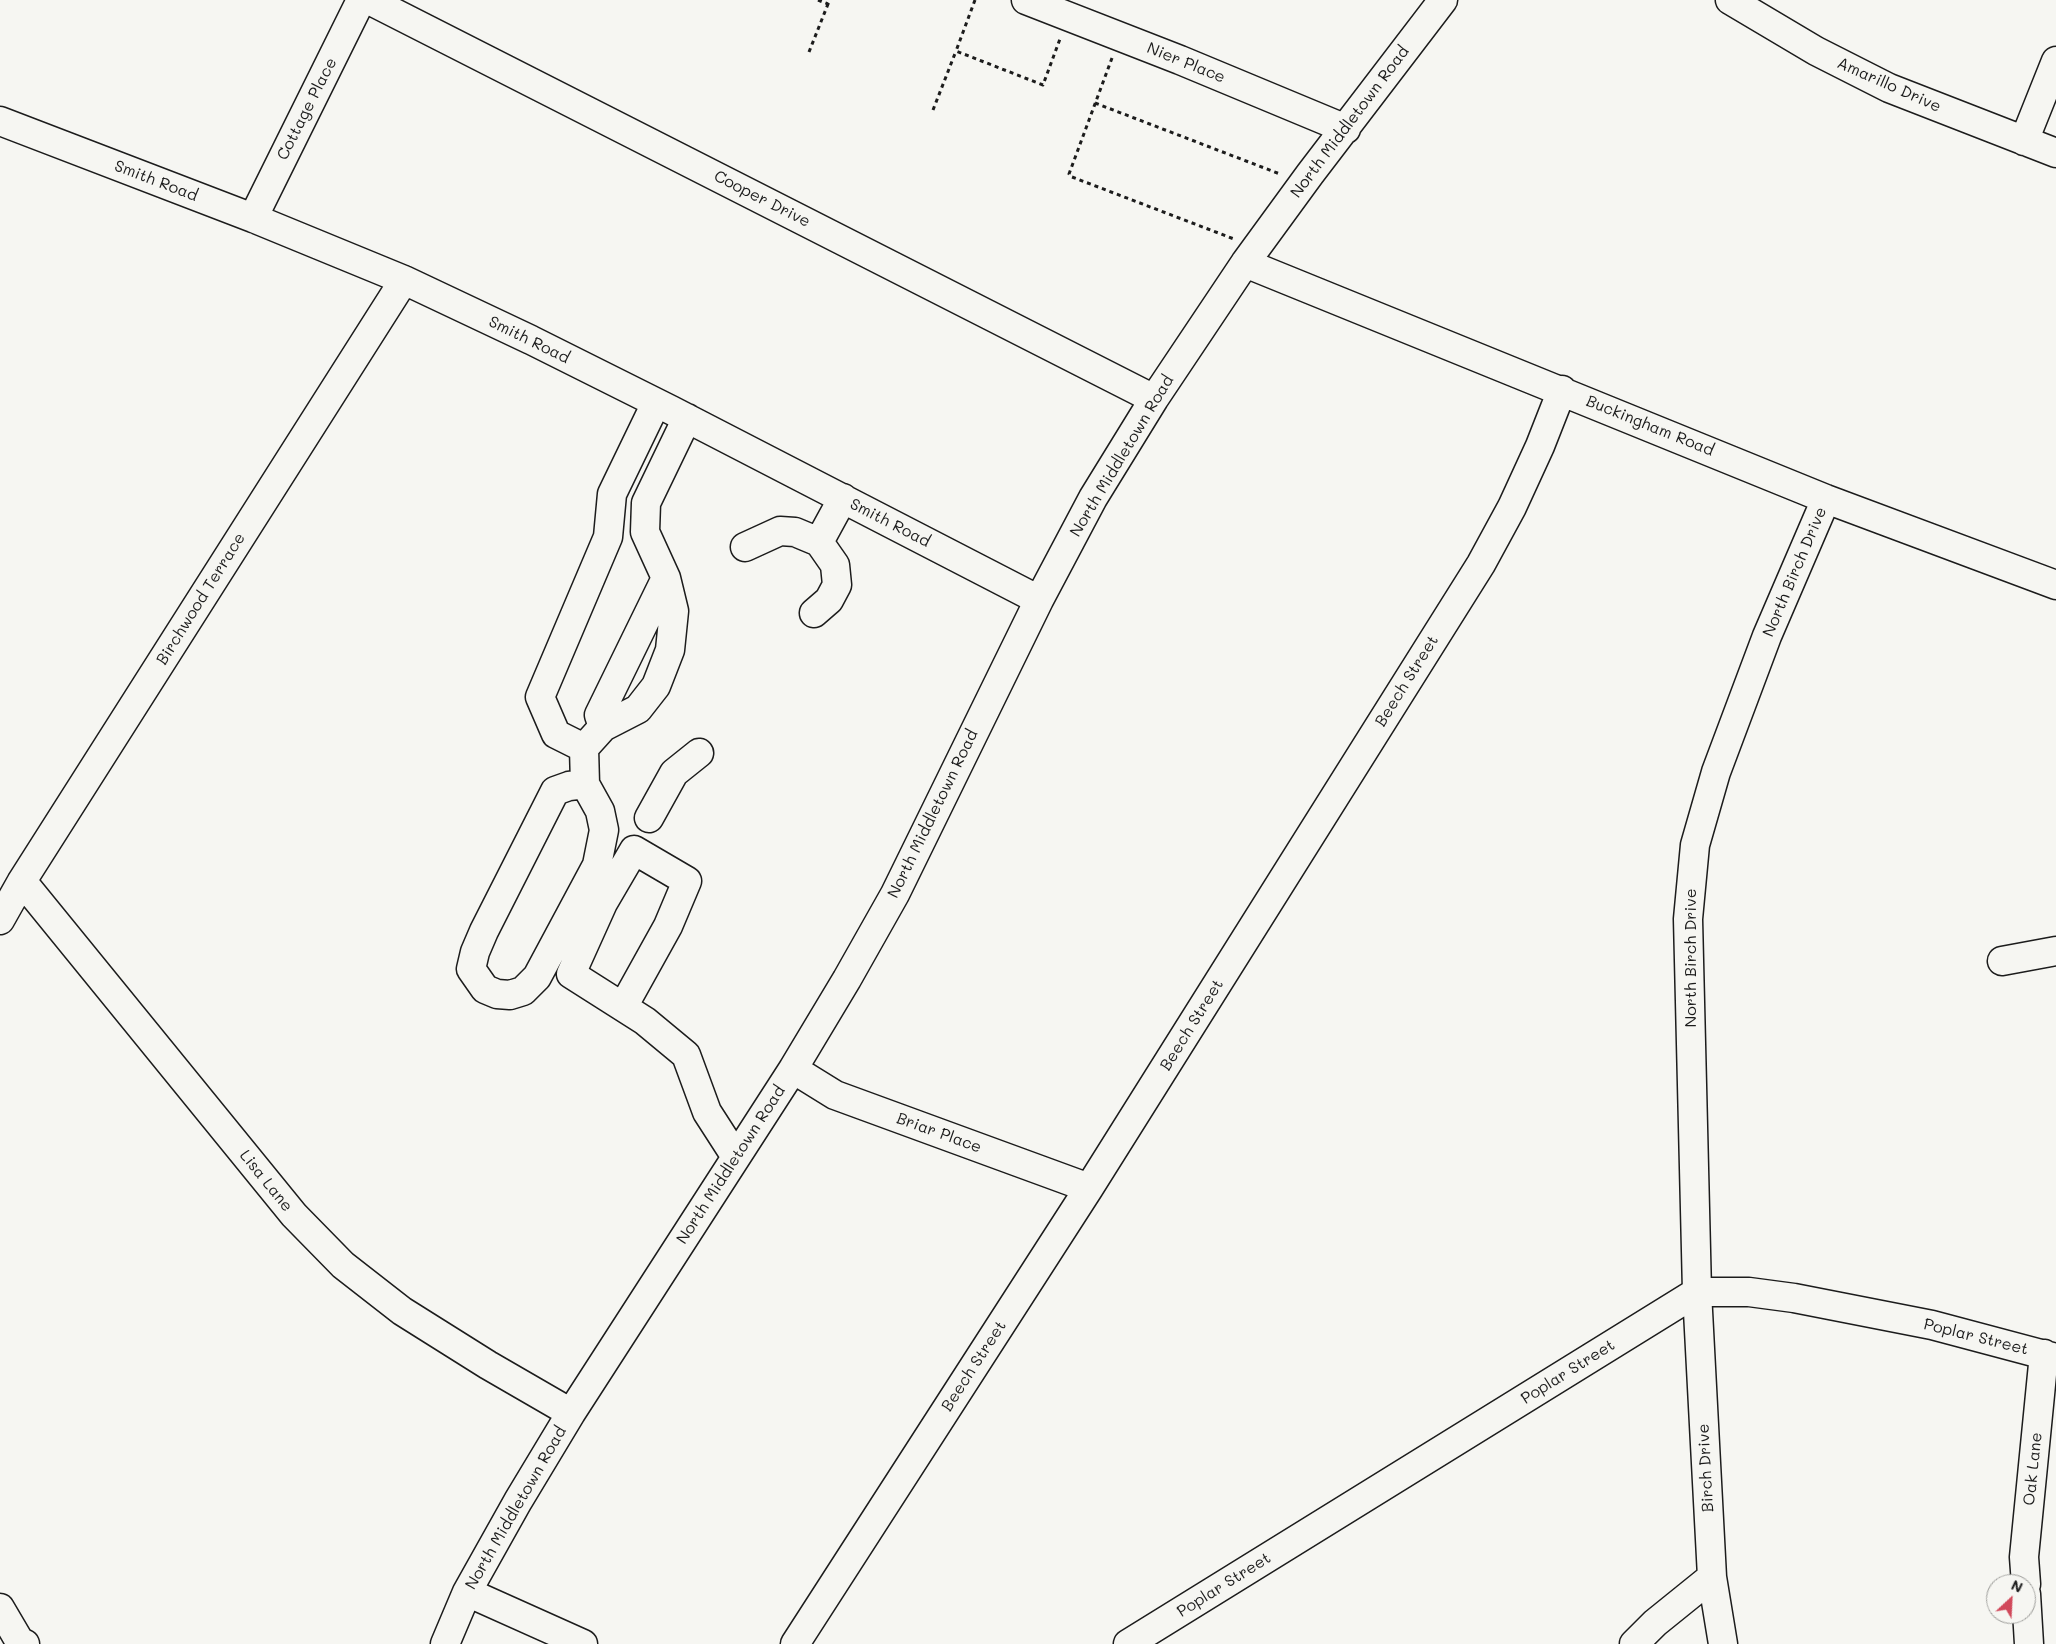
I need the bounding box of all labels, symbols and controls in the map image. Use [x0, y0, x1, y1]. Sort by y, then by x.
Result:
street label: Nier Place [1144, 39, 1228, 87]
street label: North Middletown Road [1287, 42, 1413, 202]
street label: Amarillo Drive [1834, 54, 1944, 116]
street label: Cottage Place [273, 55, 341, 163]
street label: Smith Road [112, 156, 200, 206]
street label: Cooper Drive [711, 166, 813, 232]
street label: Smith Road [485, 312, 573, 368]
street label: North Middletown Road [1066, 372, 1178, 540]
street label: Buckingham Road [1583, 392, 1717, 460]
street label: Smith Road [847, 495, 933, 551]
street label: North Birch Drive [1759, 504, 1831, 640]
street label: Birchwood Terrace [153, 529, 249, 669]
street label: Beech Street [1371, 632, 1443, 730]
street label: North Middletown Road [884, 727, 982, 901]
street label: North Birch Drive [1681, 888, 1701, 1028]
street label: Beech Street [1156, 976, 1228, 1074]
street label: North Middletown Road [673, 1082, 789, 1248]
street label: Briar Place [894, 1109, 984, 1157]
street label: Lisa Lane [235, 1146, 297, 1216]
street label: Poplar Street [1922, 1315, 2030, 1359]
street label: Beech Street [938, 1317, 1010, 1415]
street label: Poplar Street [1517, 1335, 1619, 1409]
street label: North Middletown Road [461, 1423, 571, 1593]
street label: Birch Drive [1694, 1423, 1718, 1513]
street label: Oak Lane [2020, 1431, 2046, 1507]
street label: Poplar Street [1173, 1548, 1275, 1622]
north arrow [1986, 1574, 2036, 1624]
text: N [2008, 1575, 2026, 1597]

